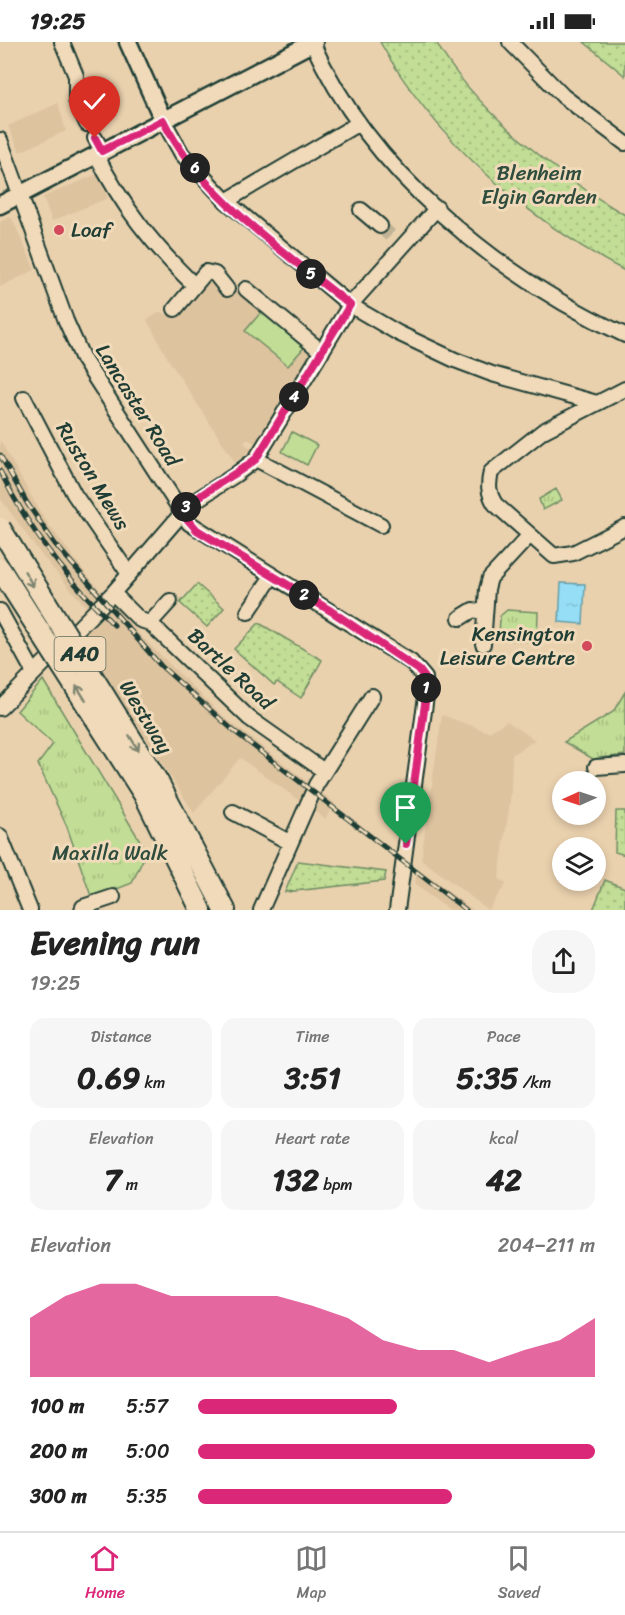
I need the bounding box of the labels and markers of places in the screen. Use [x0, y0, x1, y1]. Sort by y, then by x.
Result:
pin [69, 76, 120, 138]
pin: 6 [180, 153, 210, 183]
place label: Loaf [71, 211, 114, 249]
marker: Loaf [52, 223, 66, 237]
pin: 5 [296, 259, 326, 289]
pin: 4 [279, 382, 309, 412]
pin: 3 [171, 492, 201, 522]
pin: 2 [289, 580, 319, 610]
place label: Kensington Leisure Centre [440, 615, 575, 677]
marker: Kensington Leisure Centre [580, 639, 594, 653]
pin: 1 [411, 673, 441, 703]
pin [380, 782, 431, 844]

